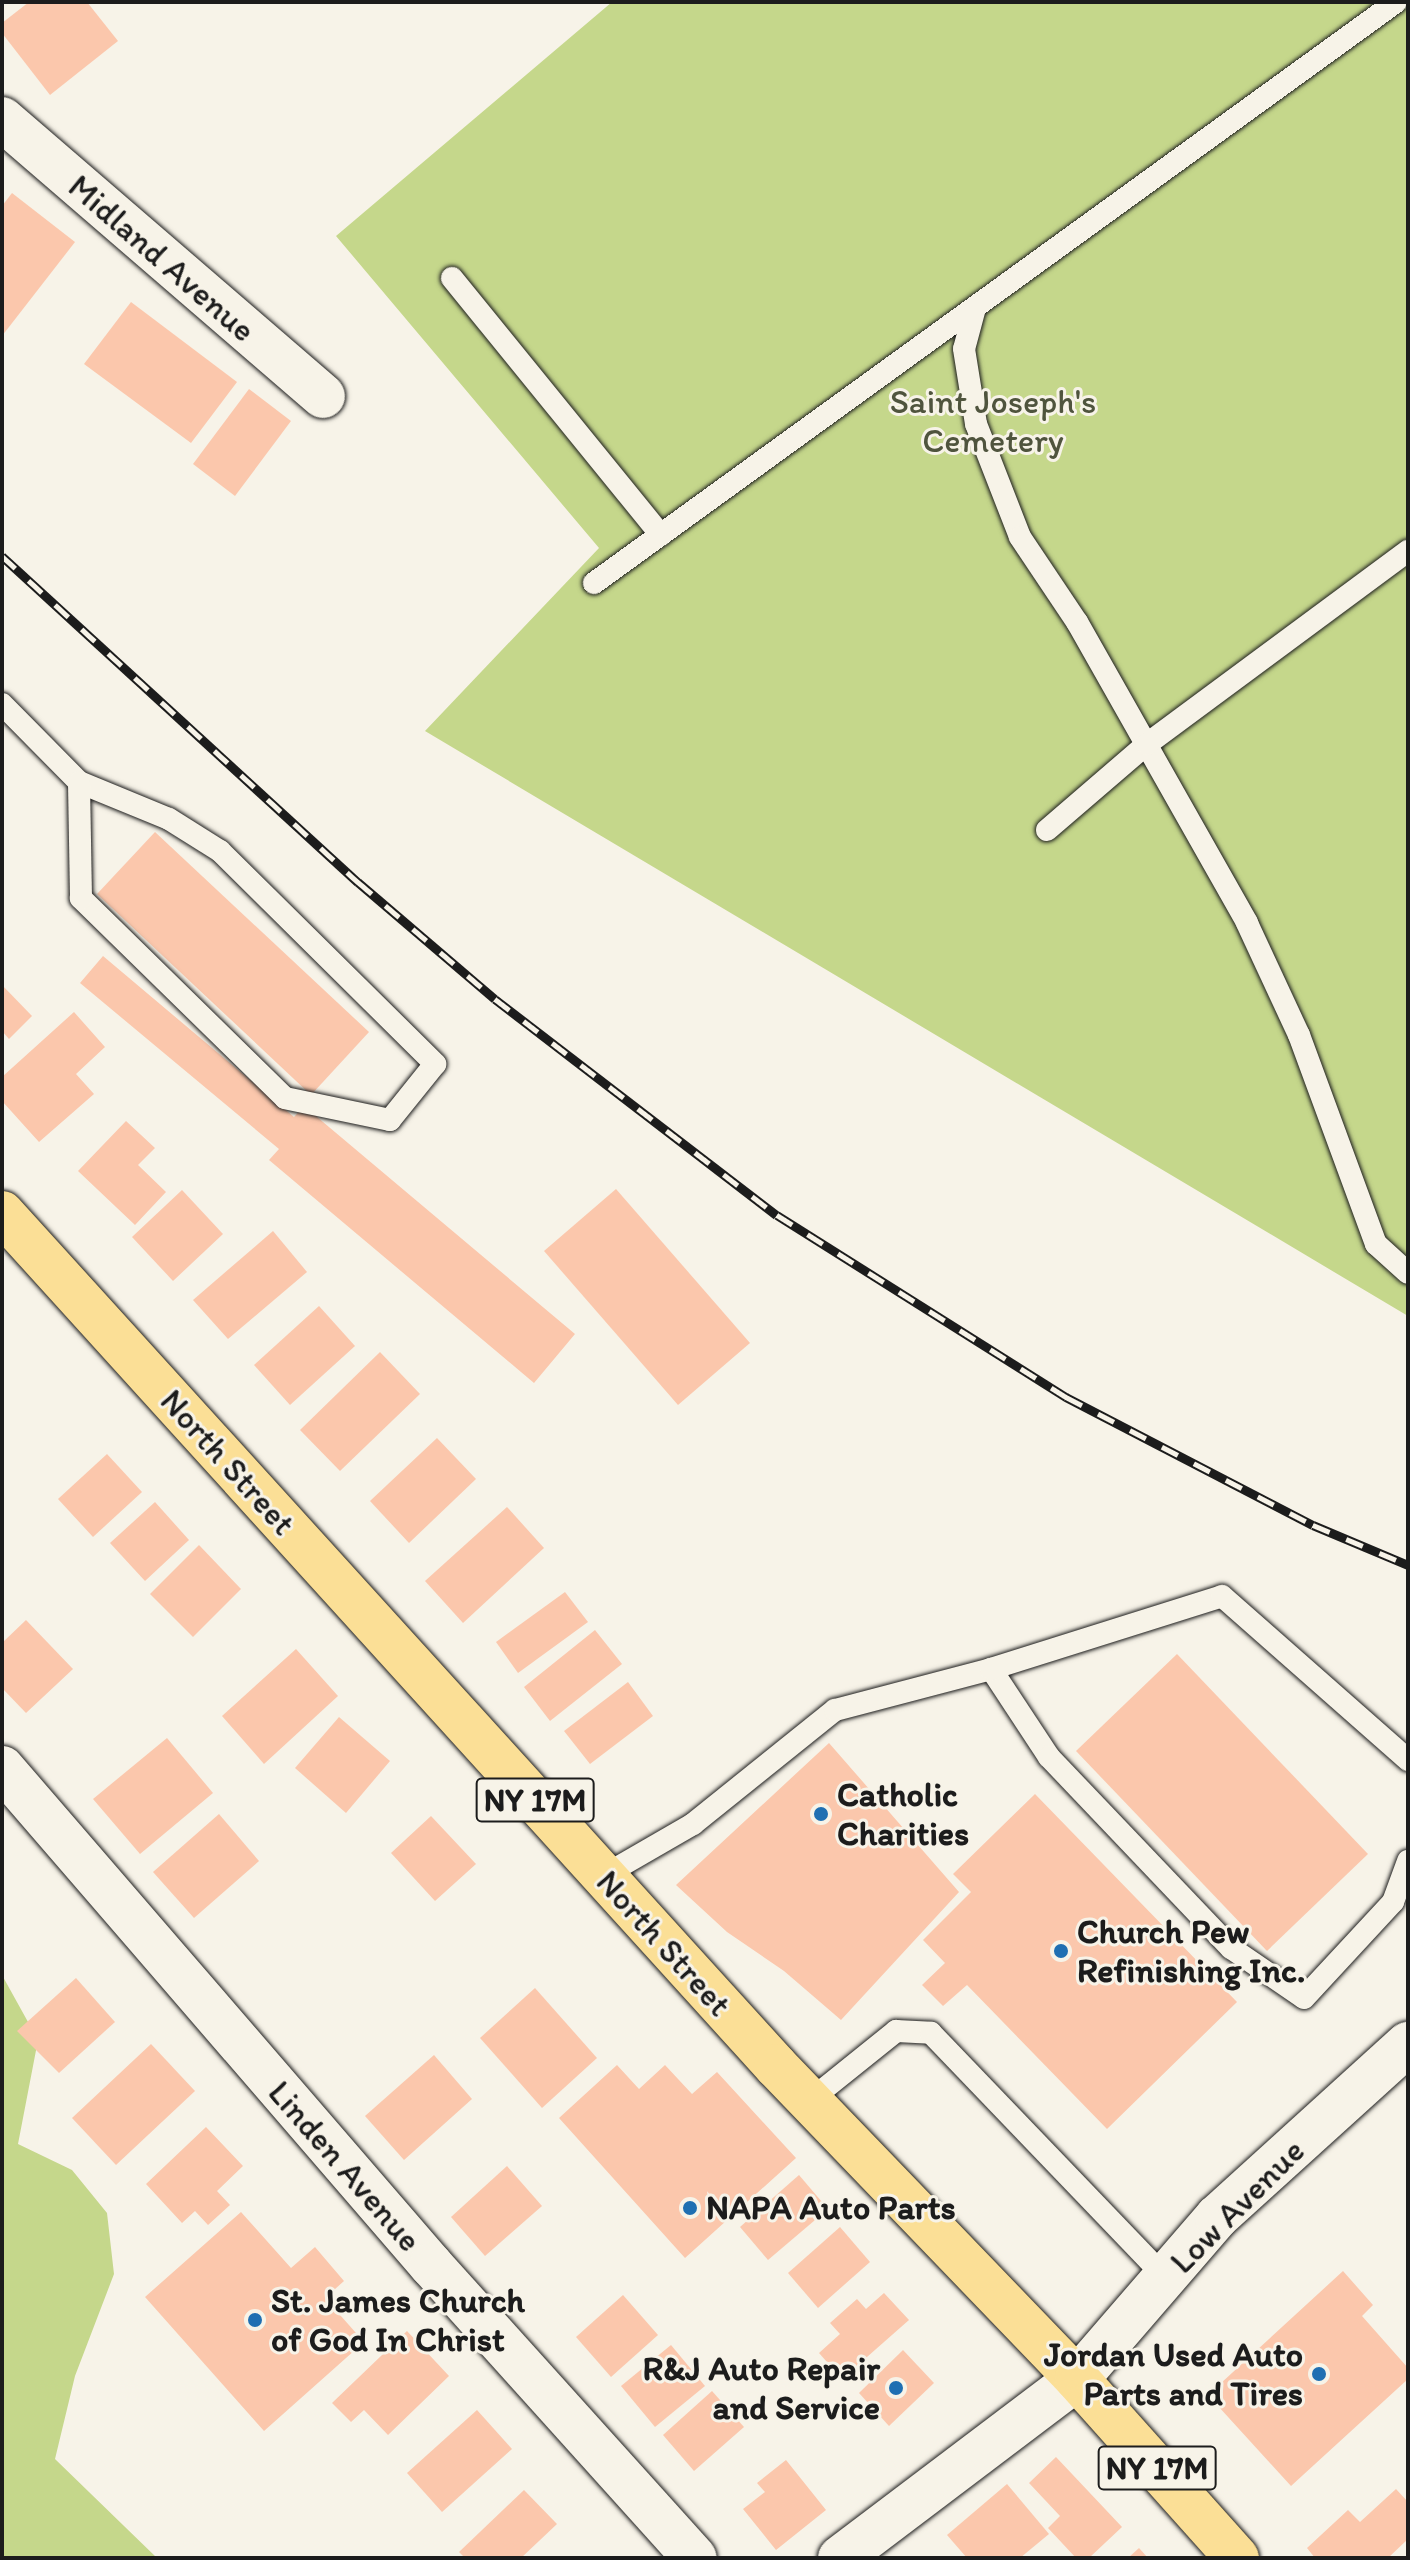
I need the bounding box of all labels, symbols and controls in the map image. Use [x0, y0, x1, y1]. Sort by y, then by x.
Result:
street label: Midland Avenue [61, 166, 263, 350]
park label: Saint Joseph's Cemetery [890, 381, 1096, 460]
street label: North Street [152, 1381, 304, 1543]
road number: NY 17M [475, 1772, 595, 1828]
place label: Catholic Charities [837, 1774, 969, 1854]
marker: Catholic Charities [812, 1805, 830, 1823]
street label: North Street [588, 1862, 740, 2024]
place label: Church Pew Refinishing Inc. [1077, 1911, 1305, 1990]
marker: Church Pew Refinishing Inc. [1052, 1942, 1070, 1960]
street label: Linden Avenue [260, 2072, 430, 2260]
street label: Low Avenue [1162, 2131, 1312, 2281]
place label: NAPA Auto Parts [706, 2188, 955, 2228]
marker: NAPA Auto Parts [681, 2199, 699, 2217]
place label: St. James Church of God In Christ [271, 2280, 526, 2360]
marker: St. James Church of God In Christ [246, 2311, 264, 2329]
place label: Jordan Used Auto Parts and Tires [1044, 2334, 1303, 2414]
place label: R&J Auto Repair and Service [643, 2348, 880, 2428]
marker: Jordan Used Auto Parts and Tires [1310, 2365, 1328, 2383]
marker: R&J Auto Repair and Service [887, 2379, 905, 2397]
road number: NY 17M [1097, 2440, 1217, 2496]

